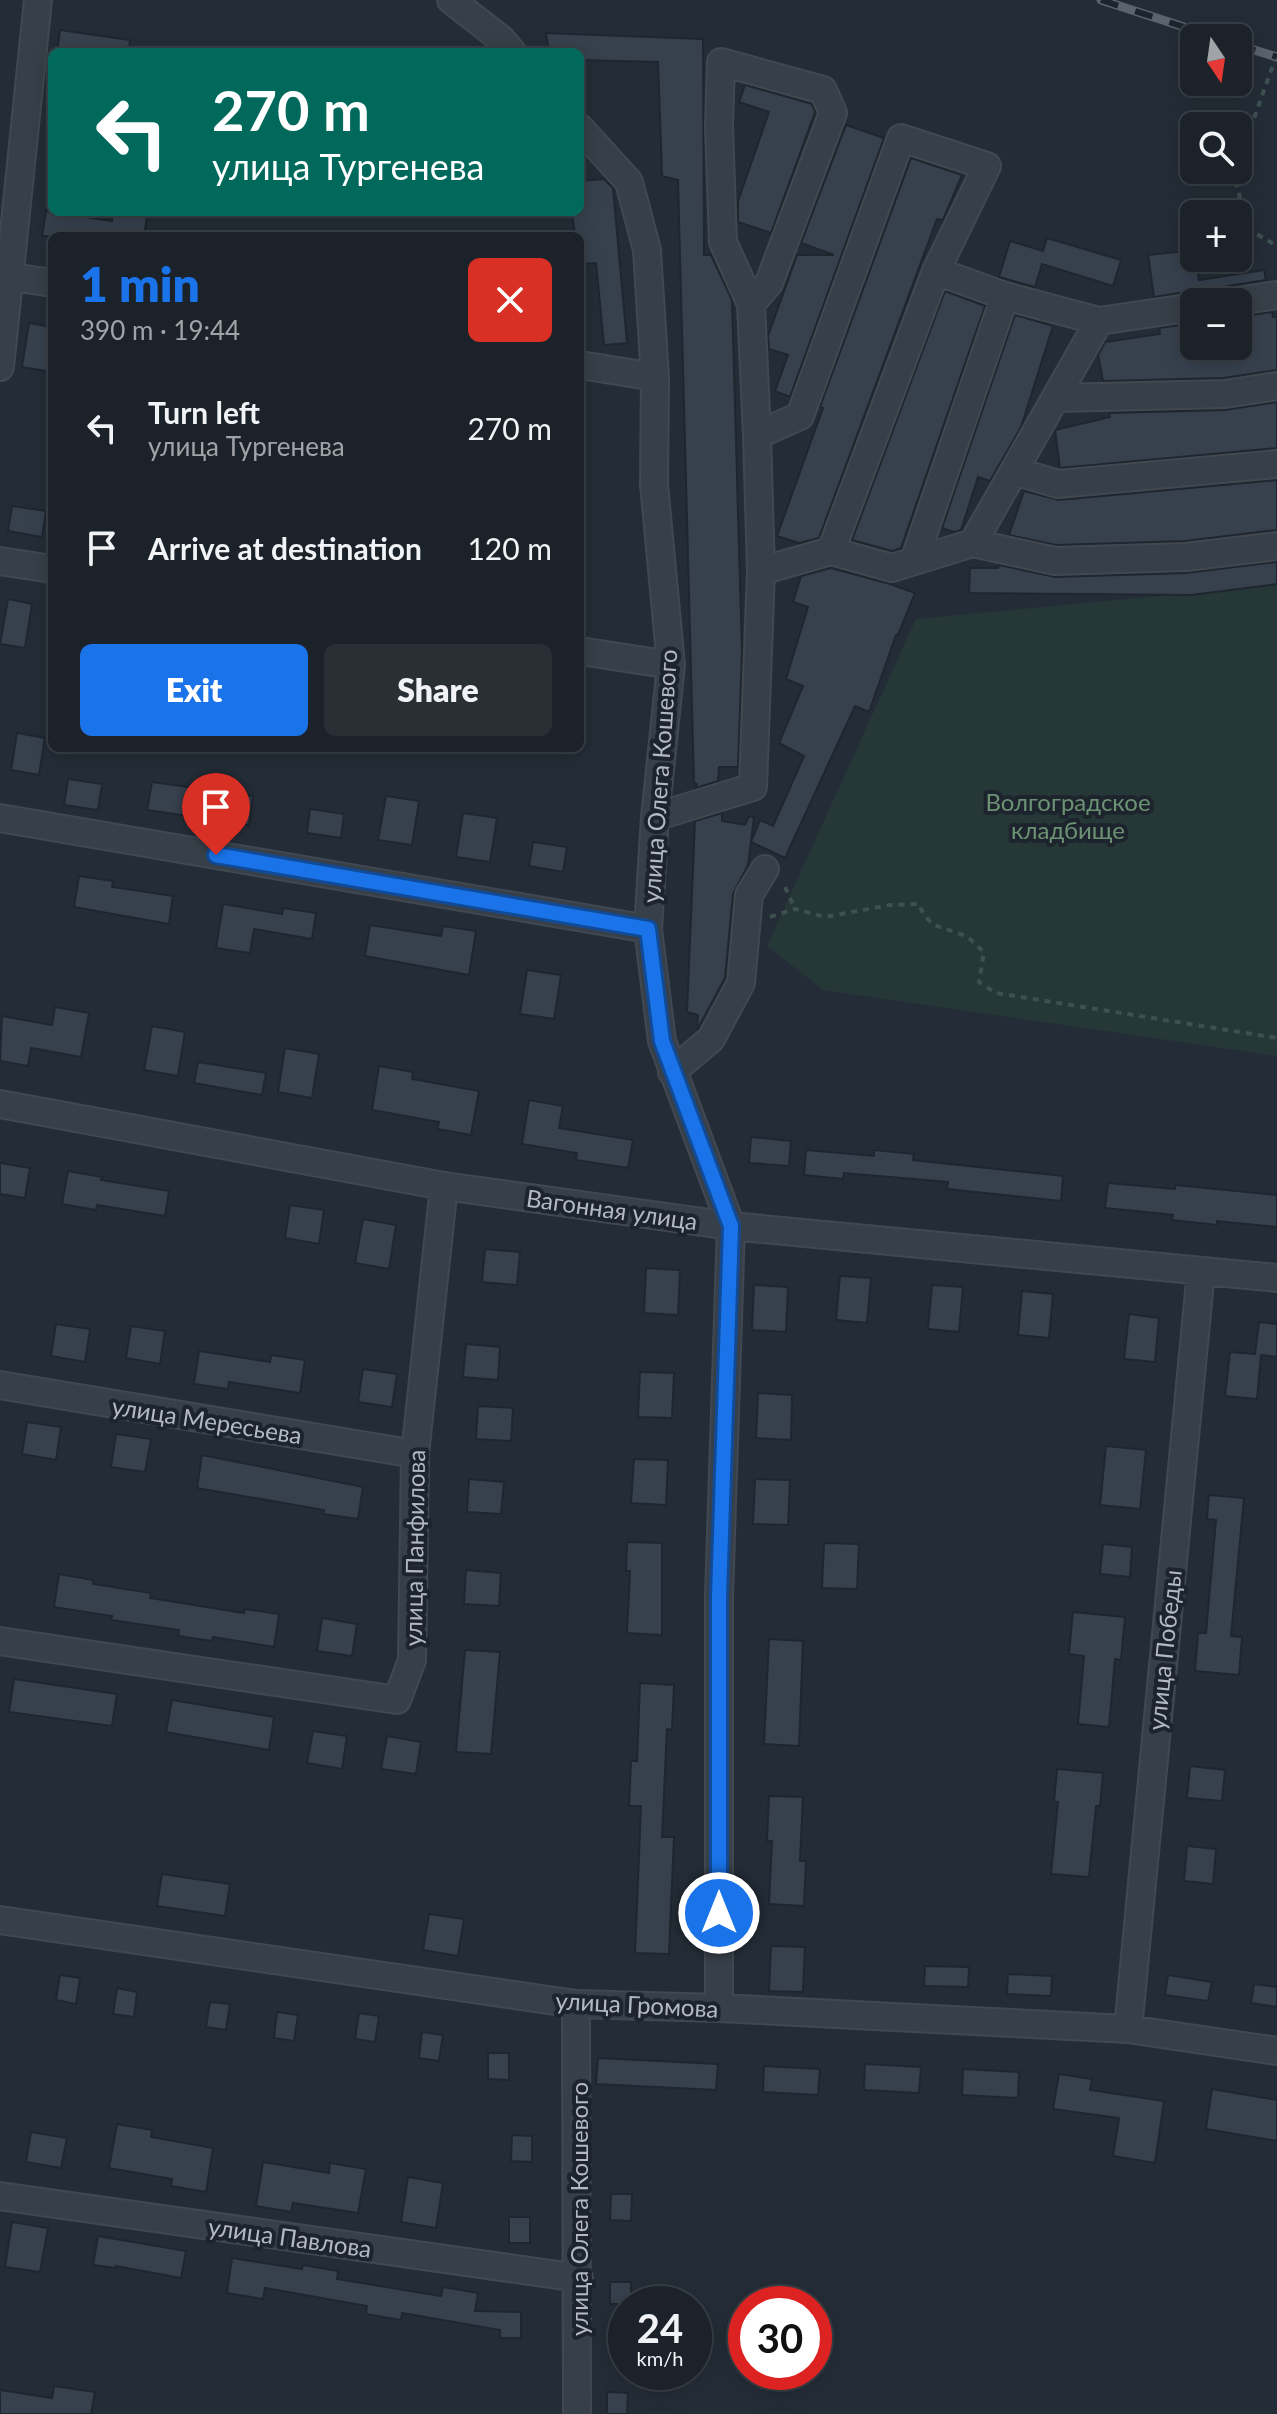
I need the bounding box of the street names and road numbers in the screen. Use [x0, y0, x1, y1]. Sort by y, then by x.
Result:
street label: улица Олега Кошевого [636, 648, 682, 904]
street label: Вагонная улица [524, 1183, 700, 1235]
street label: улица Мересьева [110, 1391, 304, 1449]
street label: улица Панфилова [398, 1449, 430, 1647]
street label: улица Победы [1141, 1568, 1187, 1732]
street label: улица Громова [555, 1985, 719, 2023]
street label: улица Олега Кошевого [564, 2082, 593, 2336]
street label: улица Павлова [207, 2211, 373, 2263]

